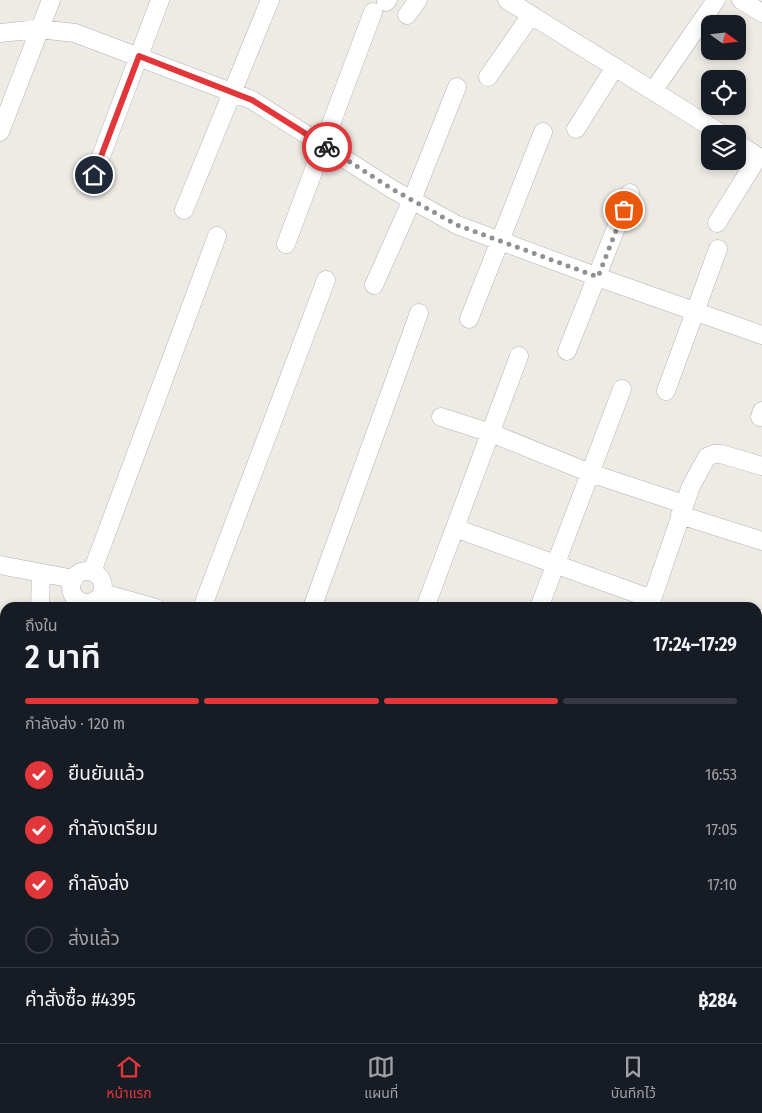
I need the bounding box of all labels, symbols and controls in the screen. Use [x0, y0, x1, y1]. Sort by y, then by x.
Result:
north arrow [701, 15, 746, 60]
map controls [701, 15, 746, 170]
button: locate [701, 70, 746, 115]
courier [302, 122, 352, 172]
button: layers [701, 125, 746, 170]
icon: bike [313, 133, 341, 161]
pin [73, 154, 115, 196]
icon: home [80, 161, 108, 189]
pin [603, 189, 645, 231]
icon: bag [610, 196, 638, 224]
text: ถึงใน [25, 616, 58, 635]
text: 17:24–17:29 [653, 633, 737, 656]
text: 2 นาที [25, 638, 101, 676]
text: กำลังส่ง · 120 m [25, 714, 125, 733]
icon: check [25, 761, 53, 789]
text: ยืนยันแล้ว [68, 762, 145, 785]
text: 16:53 [705, 765, 737, 784]
icon: check [25, 816, 53, 844]
text: กำลังเตรียม [68, 817, 158, 840]
text: 17:05 [705, 820, 737, 839]
icon: check [25, 871, 53, 899]
text: กำลังส่ง [68, 872, 129, 895]
text: 17:10 [707, 875, 737, 894]
text: ส่งแล้ว [68, 927, 120, 950]
text: คำสั่งซื้อ #4395 [25, 988, 136, 1011]
text: ฿284 [698, 989, 737, 1012]
tab: หน้าแรก [106, 1053, 152, 1104]
tab: แผนที่ [364, 1053, 398, 1104]
tab: บันทึกไว้ [611, 1053, 656, 1104]

